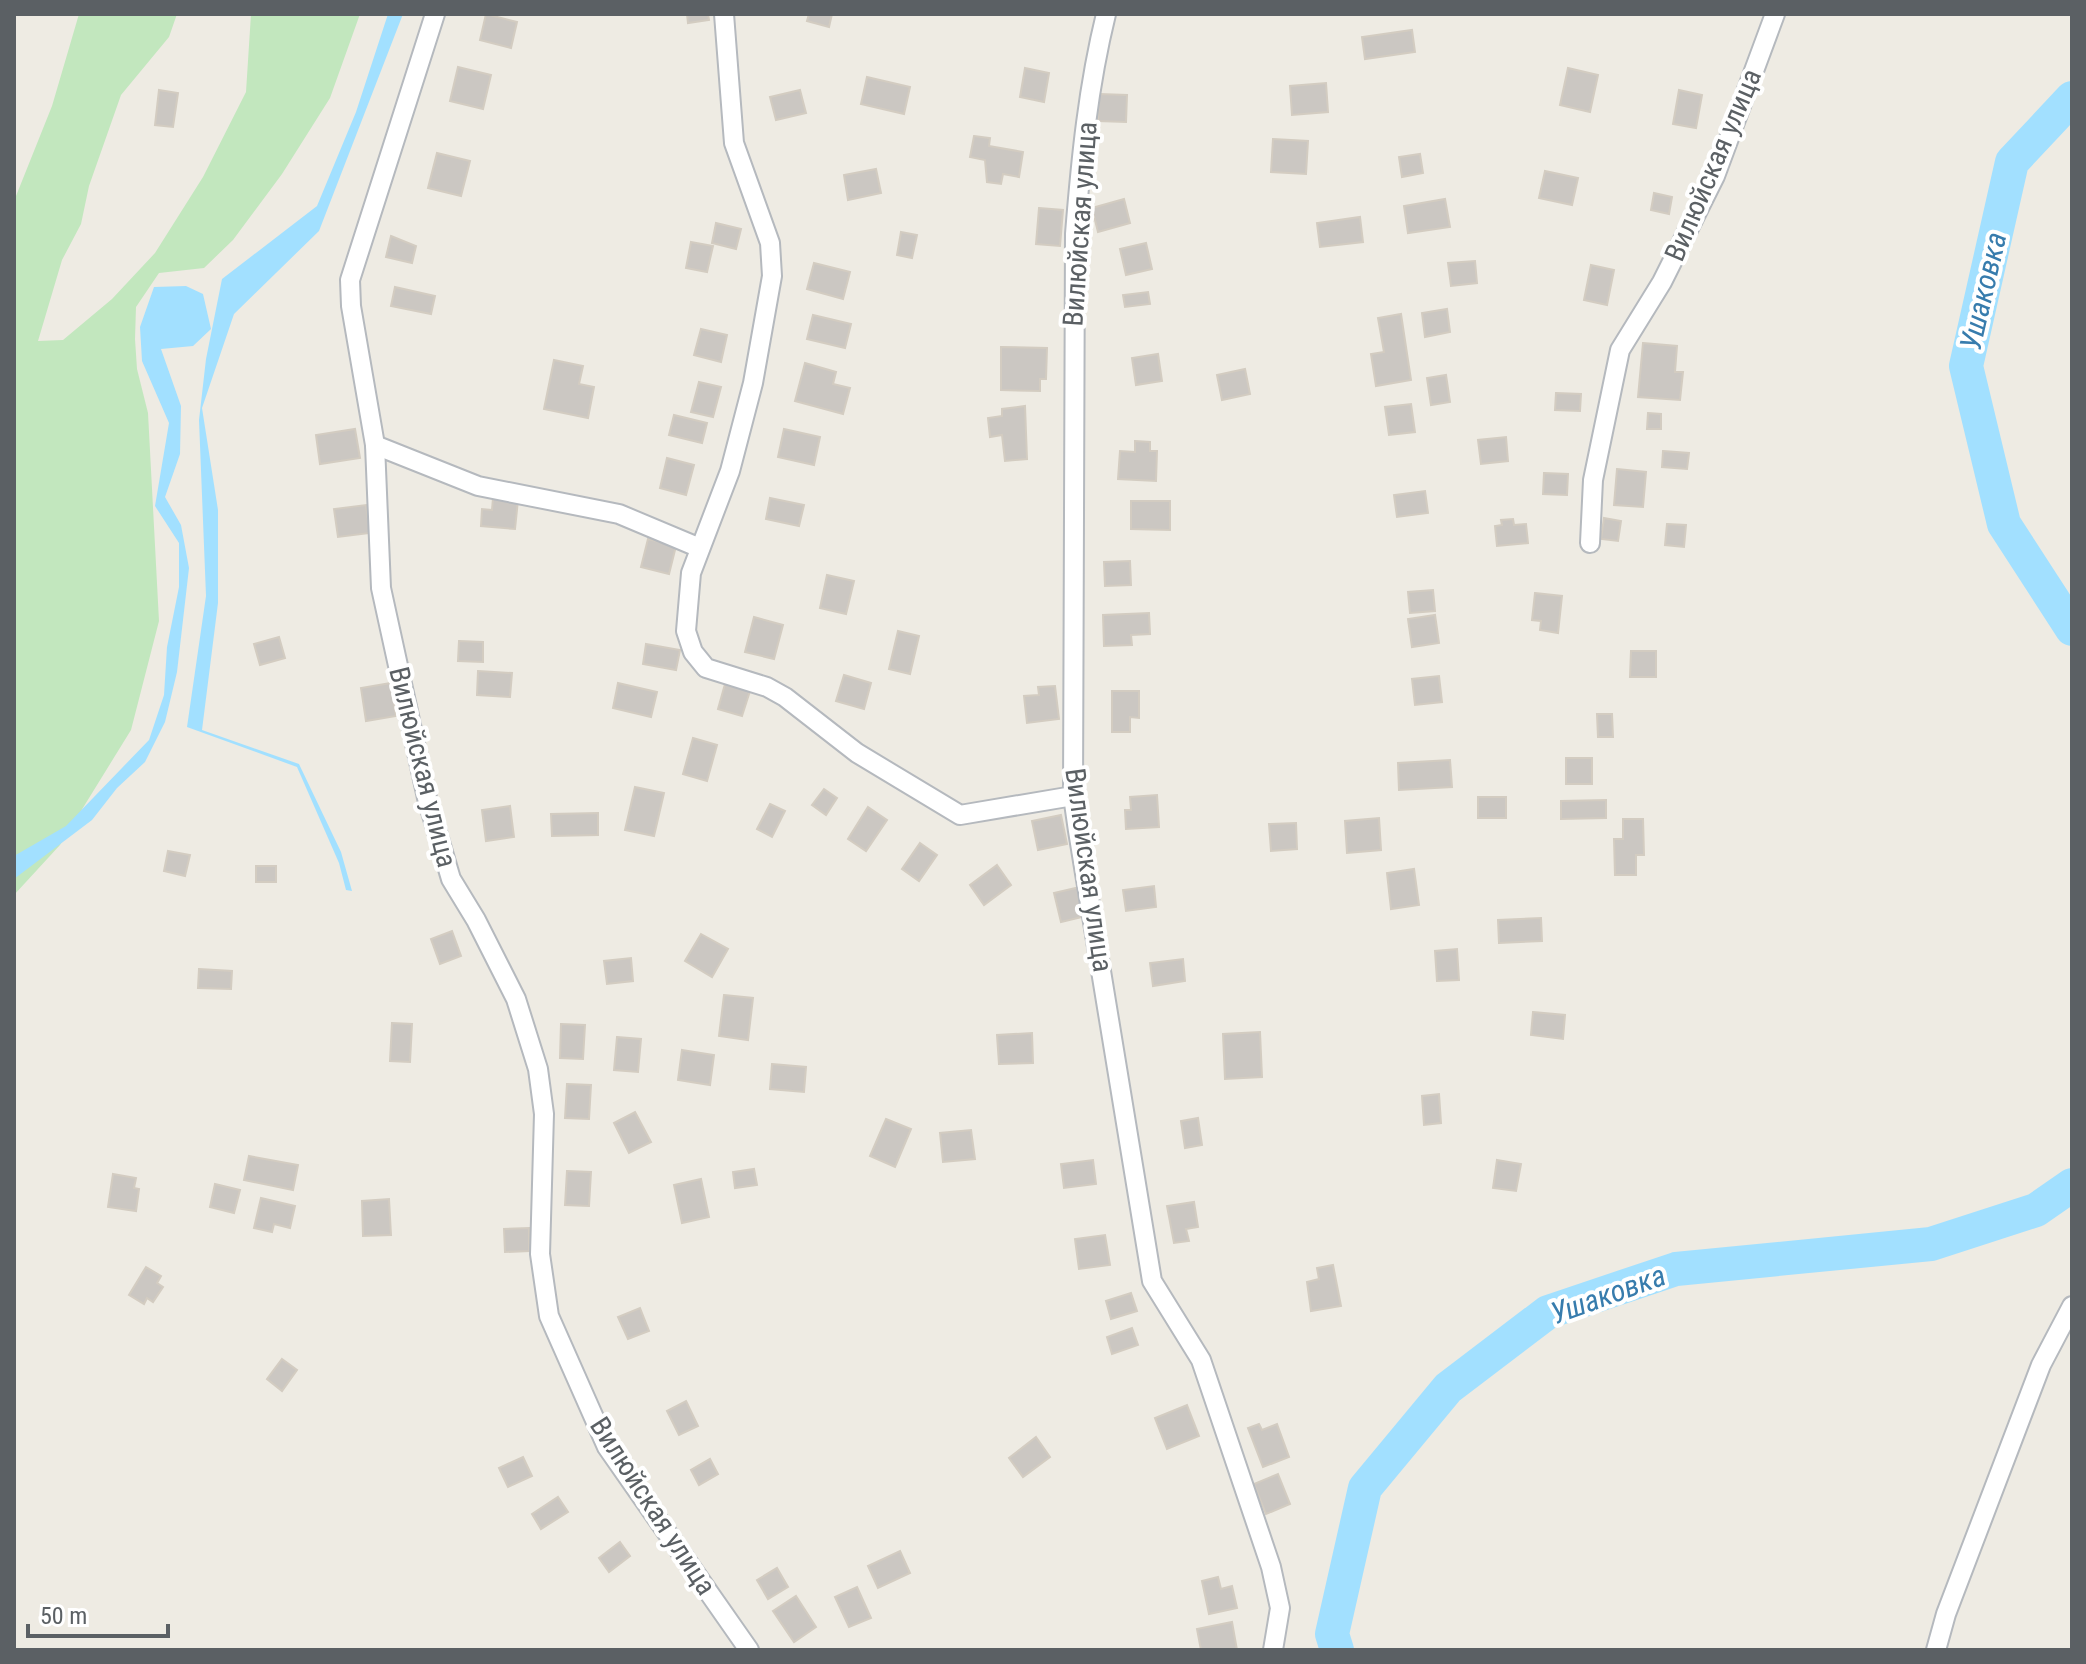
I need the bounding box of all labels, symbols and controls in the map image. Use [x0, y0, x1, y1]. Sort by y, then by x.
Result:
street label: Вилюйская улица [1658, 64, 1768, 266]
street label: Вилюйская улица [1056, 120, 1104, 328]
water label: Ушаковка [1952, 229, 2014, 353]
street label: Вилюйская улица [382, 663, 464, 871]
street label: Вилюйская улица [1058, 766, 1120, 974]
water label: Ушаковка [1546, 1257, 1670, 1331]
street label: Вилюйская улица [583, 1411, 723, 1601]
scale bar [28, 1588, 168, 1638]
text: 50 m [40, 1602, 87, 1630]

